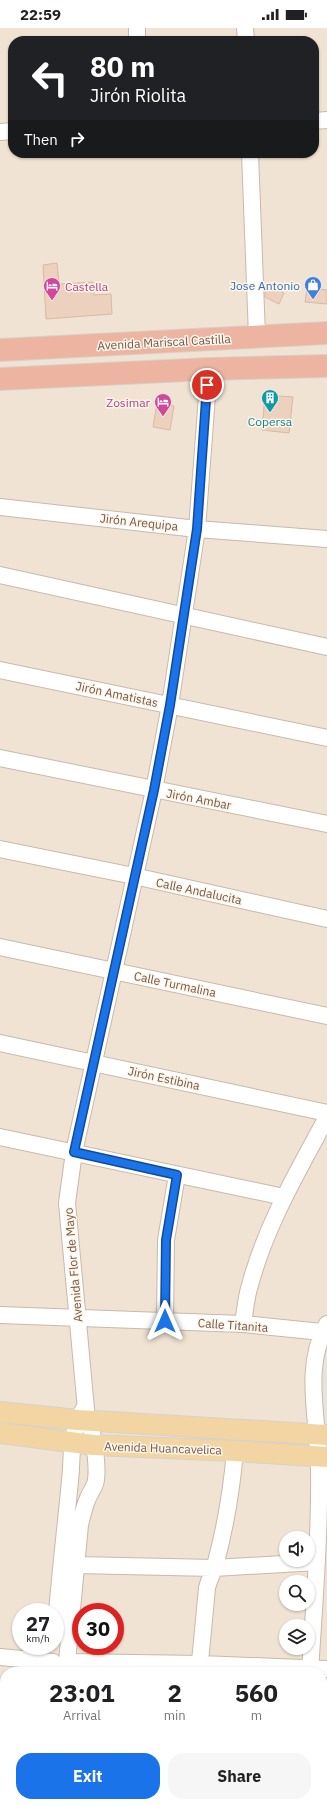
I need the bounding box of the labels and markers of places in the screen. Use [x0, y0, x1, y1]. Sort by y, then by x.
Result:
shop icon: Jose Antonio [303, 275, 323, 300]
hotel icon: Castella [42, 276, 62, 301]
place label: Jose Antonio [230, 278, 300, 293]
place label: Castella [65, 279, 109, 294]
pin [190, 368, 224, 402]
building icon: Copersa [260, 388, 280, 413]
hotel icon: Zosimar [153, 392, 173, 417]
place label: Zosimar [106, 395, 151, 410]
place label: Copersa [248, 414, 293, 429]

